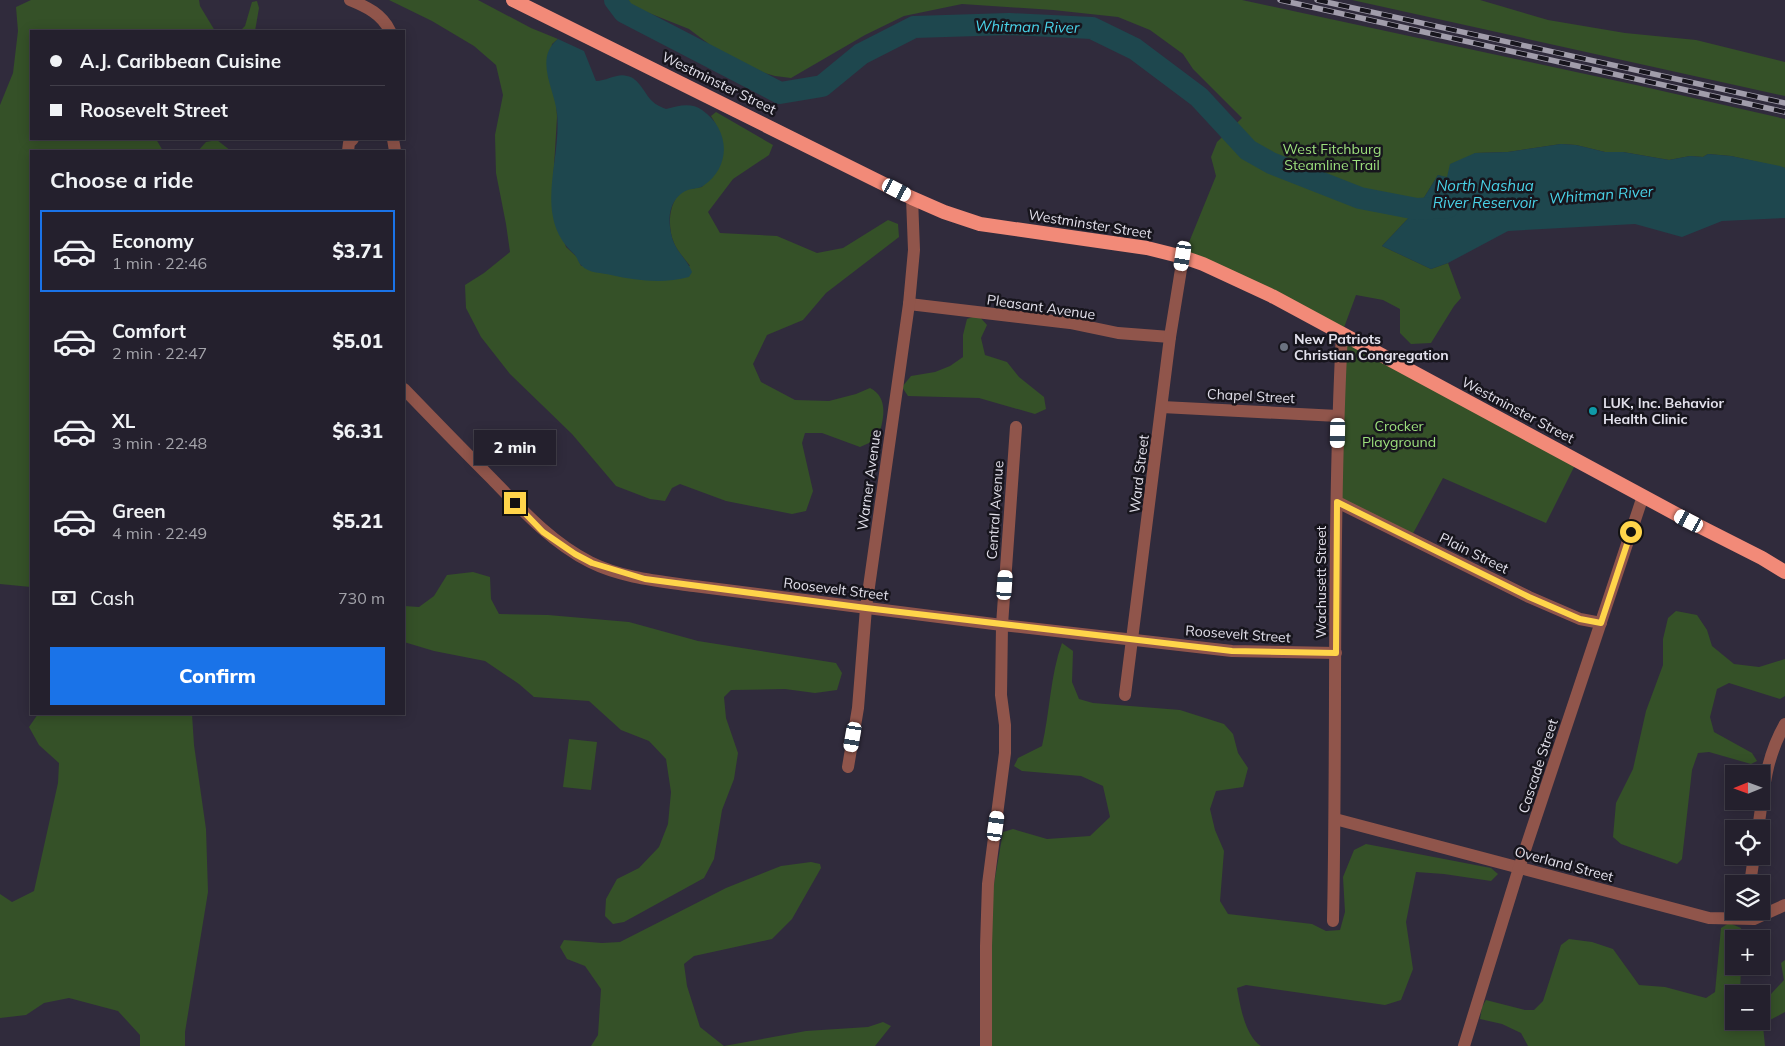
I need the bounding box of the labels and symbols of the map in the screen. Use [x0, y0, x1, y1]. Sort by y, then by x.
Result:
water label: Whitman River [975, 16, 1080, 37]
street label: Westminster Street [659, 48, 779, 118]
park label: West Fitchburg Steamline Trail [1283, 140, 1381, 174]
water label: North Nashua River Reservoir [1433, 176, 1538, 212]
car [880, 177, 913, 203]
water label: Whitman River [1548, 181, 1654, 208]
street label: Westminster Street [1027, 205, 1153, 243]
car [1173, 240, 1192, 272]
street label: Pleasant Avenue [986, 290, 1096, 324]
place label: New Patriots Christian Congregation [1294, 330, 1449, 364]
marker: New Patriots Christian Congregation [1278, 341, 1290, 353]
street label: Westminster Street [1459, 373, 1577, 447]
street label: Chapel Street [1207, 385, 1295, 407]
place label: LUK, Inc. Behavior Health Clinic [1603, 394, 1725, 428]
marker: LUK, Inc. Behavior Health Clinic [1587, 405, 1599, 417]
park label: Crocker Playground [1362, 417, 1436, 451]
car [1330, 418, 1345, 448]
street label: Warner Avenue [853, 428, 885, 532]
callout: 2 min [474, 430, 556, 466]
street label: Ward Street [1125, 434, 1153, 514]
street label: Central Avenue [983, 460, 1007, 560]
route end [504, 492, 526, 514]
car [1672, 507, 1705, 535]
route start [1620, 521, 1642, 543]
street label: Wachusett Street [1312, 525, 1330, 638]
street label: Plain Street [1436, 529, 1512, 578]
car [996, 570, 1013, 600]
street label: Roosevelt Street [783, 574, 890, 604]
street label: Roosevelt Street [1185, 621, 1291, 647]
street label: Cascade Street [1514, 716, 1562, 816]
car [843, 721, 862, 753]
north arrow [1725, 765, 1770, 810]
car [986, 810, 1005, 842]
street label: Overland Street [1513, 842, 1615, 886]

